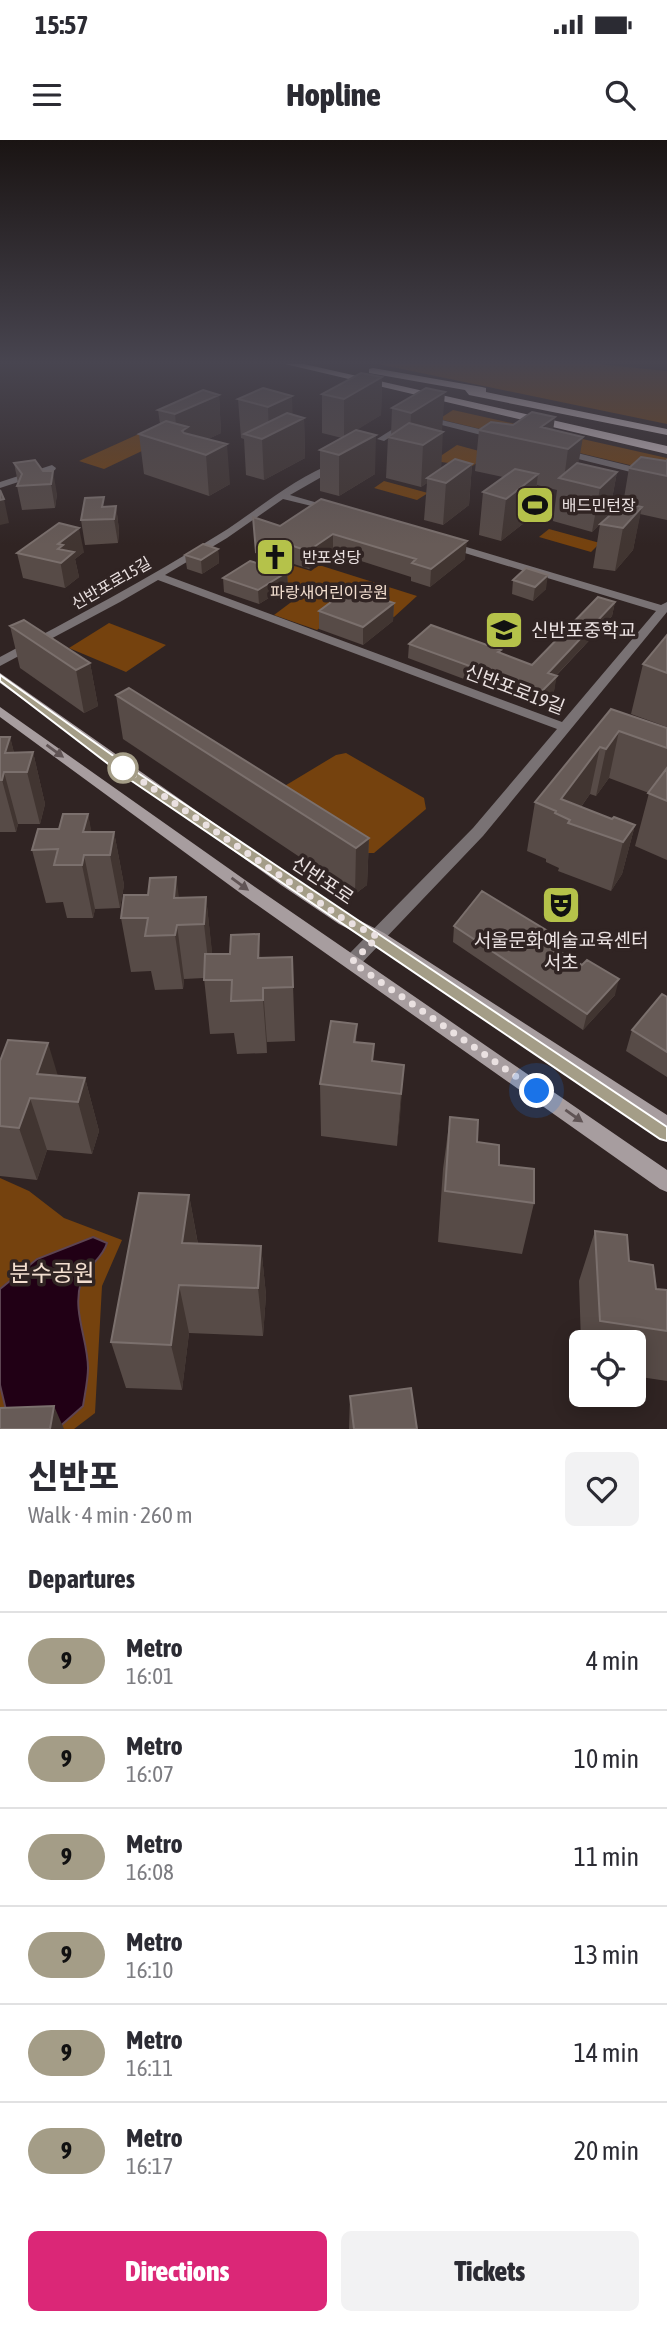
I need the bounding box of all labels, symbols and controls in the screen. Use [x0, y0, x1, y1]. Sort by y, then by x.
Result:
text: 15:57 [35, 10, 89, 40]
icon: menu [28, 76, 66, 114]
text: Hopline [286, 76, 381, 113]
icon: search [601, 76, 639, 114]
sports icon: 배드민턴장 [514, 484, 556, 526]
place label: 배드민턴장 [562, 496, 636, 514]
church icon: 반포성당 [254, 536, 296, 578]
place label: 반포성당 [302, 548, 361, 566]
street label: 신반포로15길 [68, 553, 154, 613]
park label: 파랑새어린이공원 [270, 583, 388, 601]
school or university icon: 신반포중학교 [483, 609, 525, 651]
place label: 신반포중학교 [531, 619, 636, 641]
street label: 신반포로19길 [462, 660, 568, 718]
one-way arrow [46, 744, 64, 758]
unlabelled marker [108, 753, 138, 783]
street label: 신반포로 [288, 851, 358, 909]
one-way arrow [230, 877, 249, 891]
theatre icon: 서울문화예술교육센터 서초 [540, 884, 582, 926]
place label: 서울문화예술교육센터 서초 [474, 929, 648, 973]
your location [519, 1073, 554, 1108]
one-way arrow [565, 1109, 583, 1123]
park label: 분수공원 [10, 1260, 94, 1286]
map controls [569, 1330, 646, 1407]
button: locate [569, 1330, 646, 1407]
button: heart [565, 1452, 639, 1526]
text: 신반포 [28, 1457, 119, 1495]
text: Walk · 4 min · 260 m [28, 1502, 192, 1528]
text: Departures [28, 1564, 135, 1594]
text: Metro [126, 1633, 183, 1663]
text: 4 min [586, 1646, 639, 1676]
text: 9 [61, 1647, 72, 1674]
text: 16:01 [126, 1663, 174, 1689]
text: Metro [126, 1731, 183, 1761]
text: 10 min [574, 1744, 639, 1774]
text: 9 [61, 1745, 72, 1772]
text: 16:07 [126, 1761, 174, 1787]
text: Metro [126, 1829, 183, 1859]
text: 11 min [574, 1842, 639, 1872]
text: 9 [61, 1843, 72, 1870]
text: 16:08 [126, 1859, 174, 1885]
text: Metro [126, 1927, 183, 1957]
text: 13 min [574, 1940, 639, 1970]
text: 9 [61, 1941, 72, 1968]
text: 16:10 [126, 1957, 173, 1983]
text: Metro [126, 2025, 183, 2055]
text: 14 min [574, 2038, 639, 2068]
text: 9 [61, 2039, 72, 2066]
text: 16:11 [126, 2055, 173, 2081]
text: Metro [126, 2123, 183, 2153]
text: 20 min [574, 2136, 639, 2166]
text: 9 [61, 2137, 72, 2164]
text: 16:17 [126, 2153, 173, 2179]
button: Directions [28, 2231, 327, 2311]
button: Tickets [341, 2231, 639, 2311]

